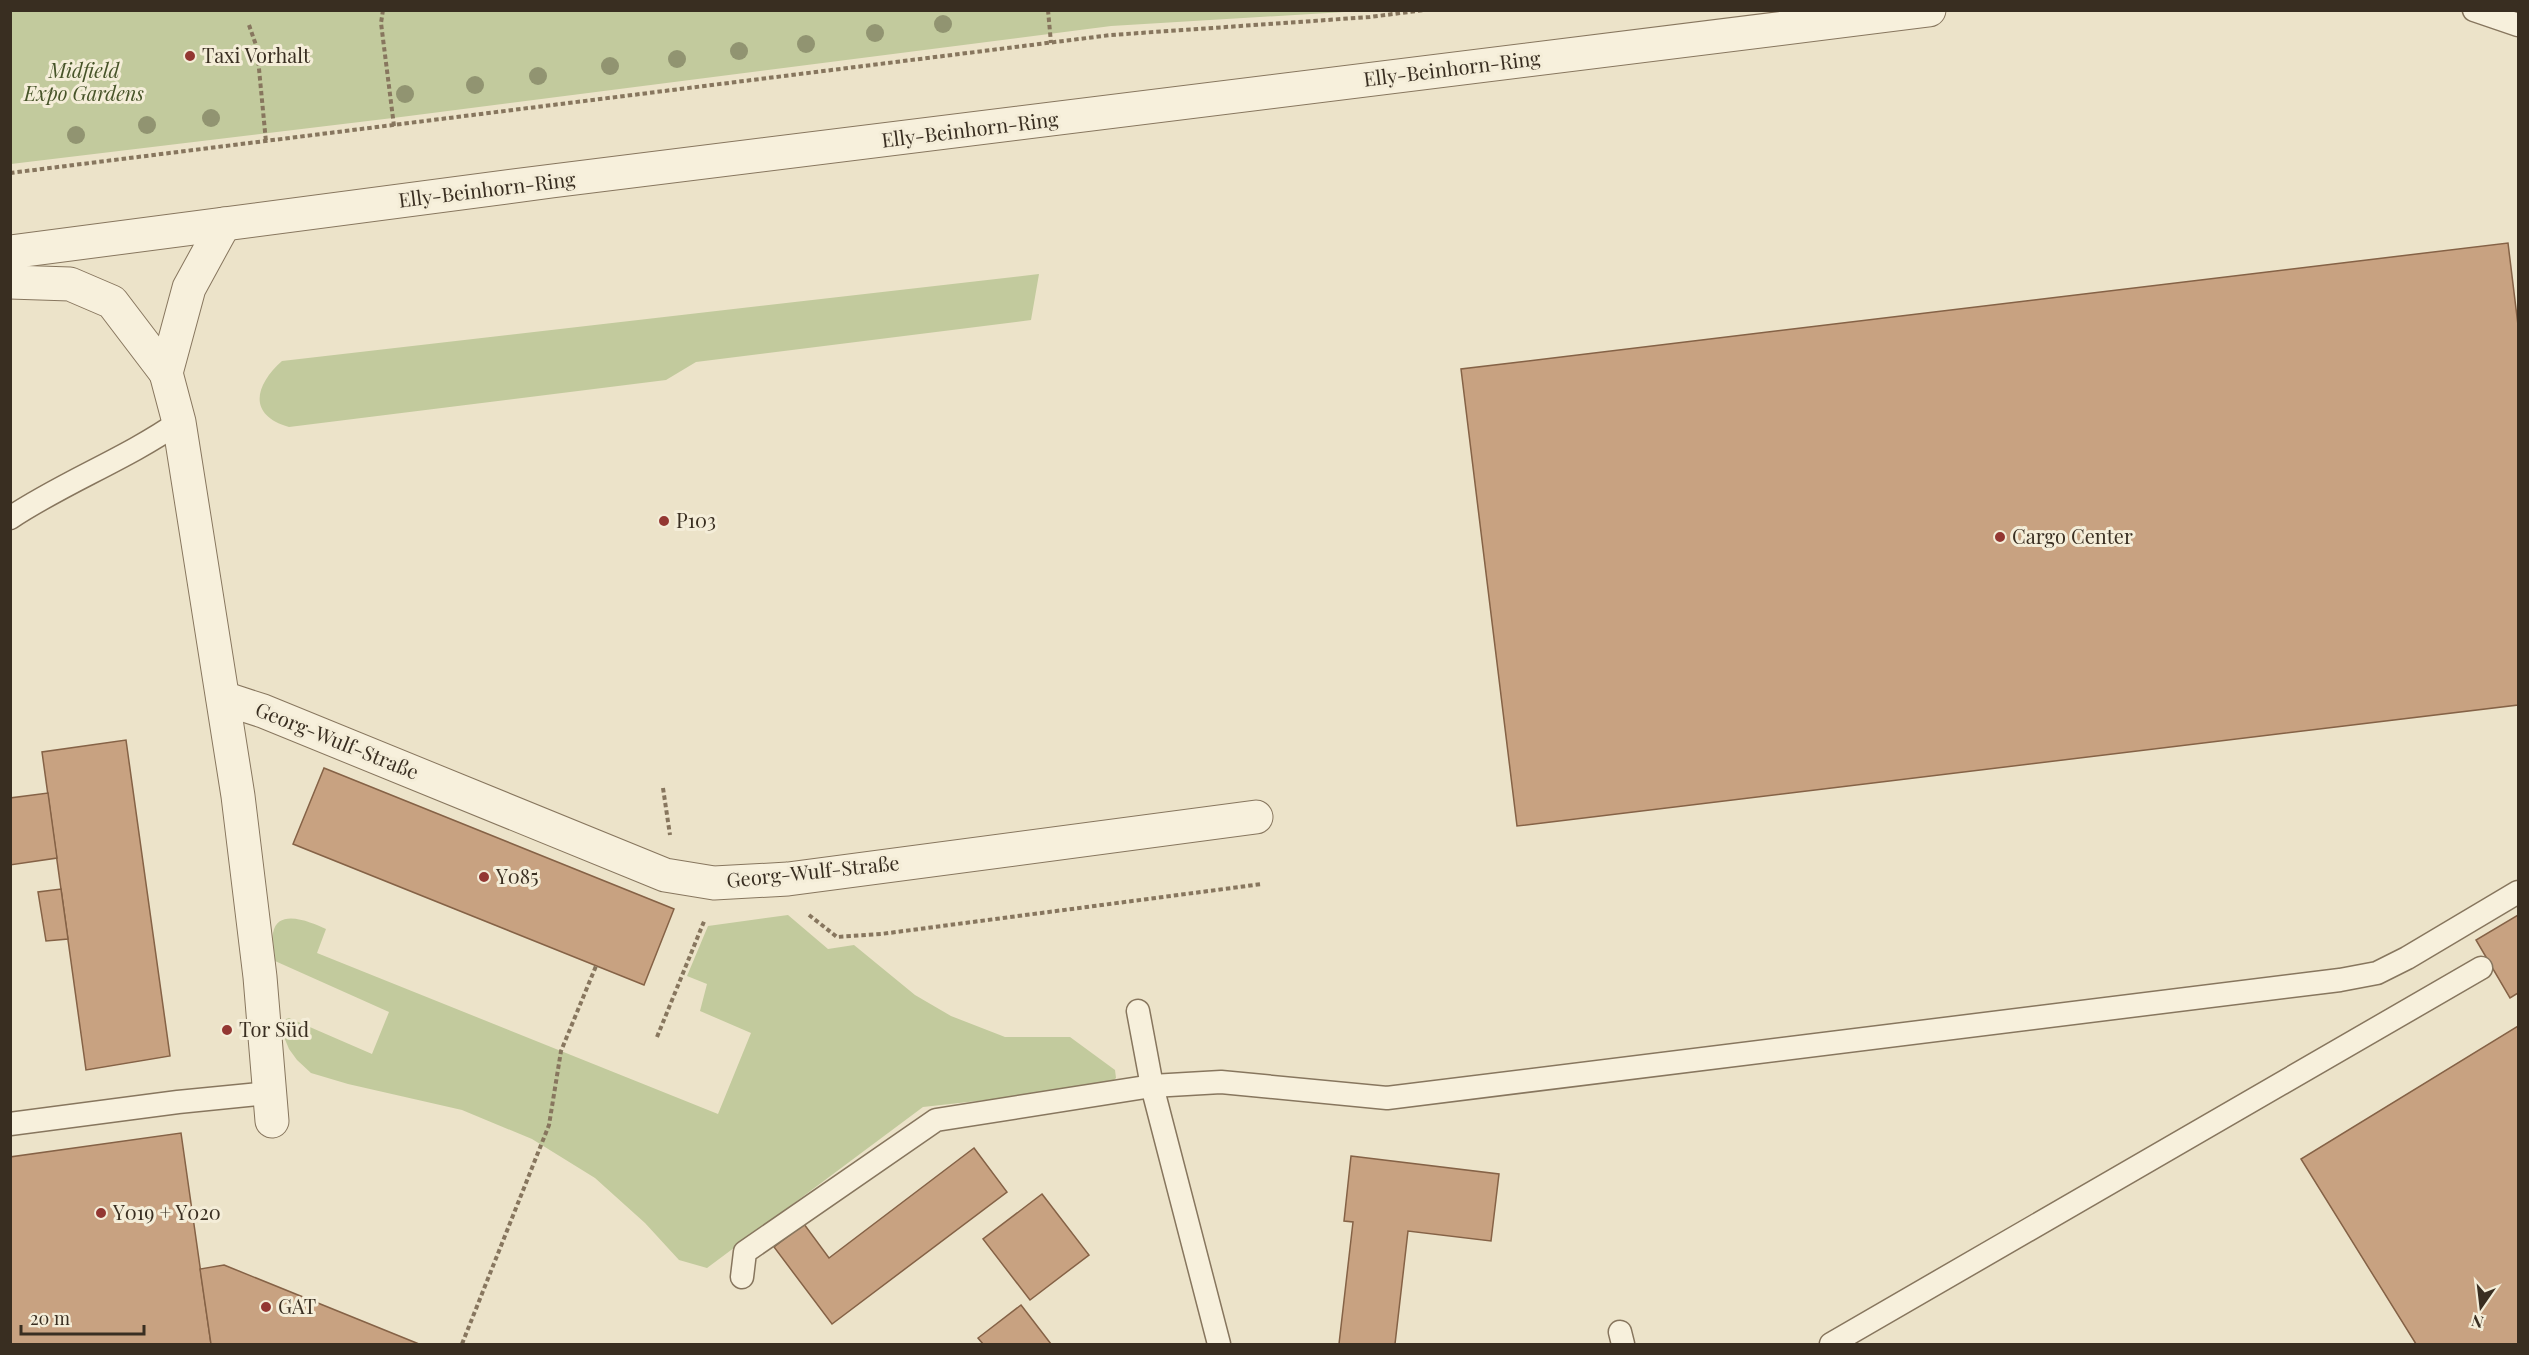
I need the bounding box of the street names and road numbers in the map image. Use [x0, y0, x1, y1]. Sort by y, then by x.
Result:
street label: Elly-Beinhorn-Ring [1362, 43, 1542, 92]
street label: Elly-Beinhorn-Ring [880, 104, 1060, 153]
street label: Elly-Beinhorn-Ring [397, 164, 577, 213]
street label: Georg-Wulf-Straße [252, 695, 423, 785]
street label: Georg-Wulf-Straße [725, 848, 901, 893]

